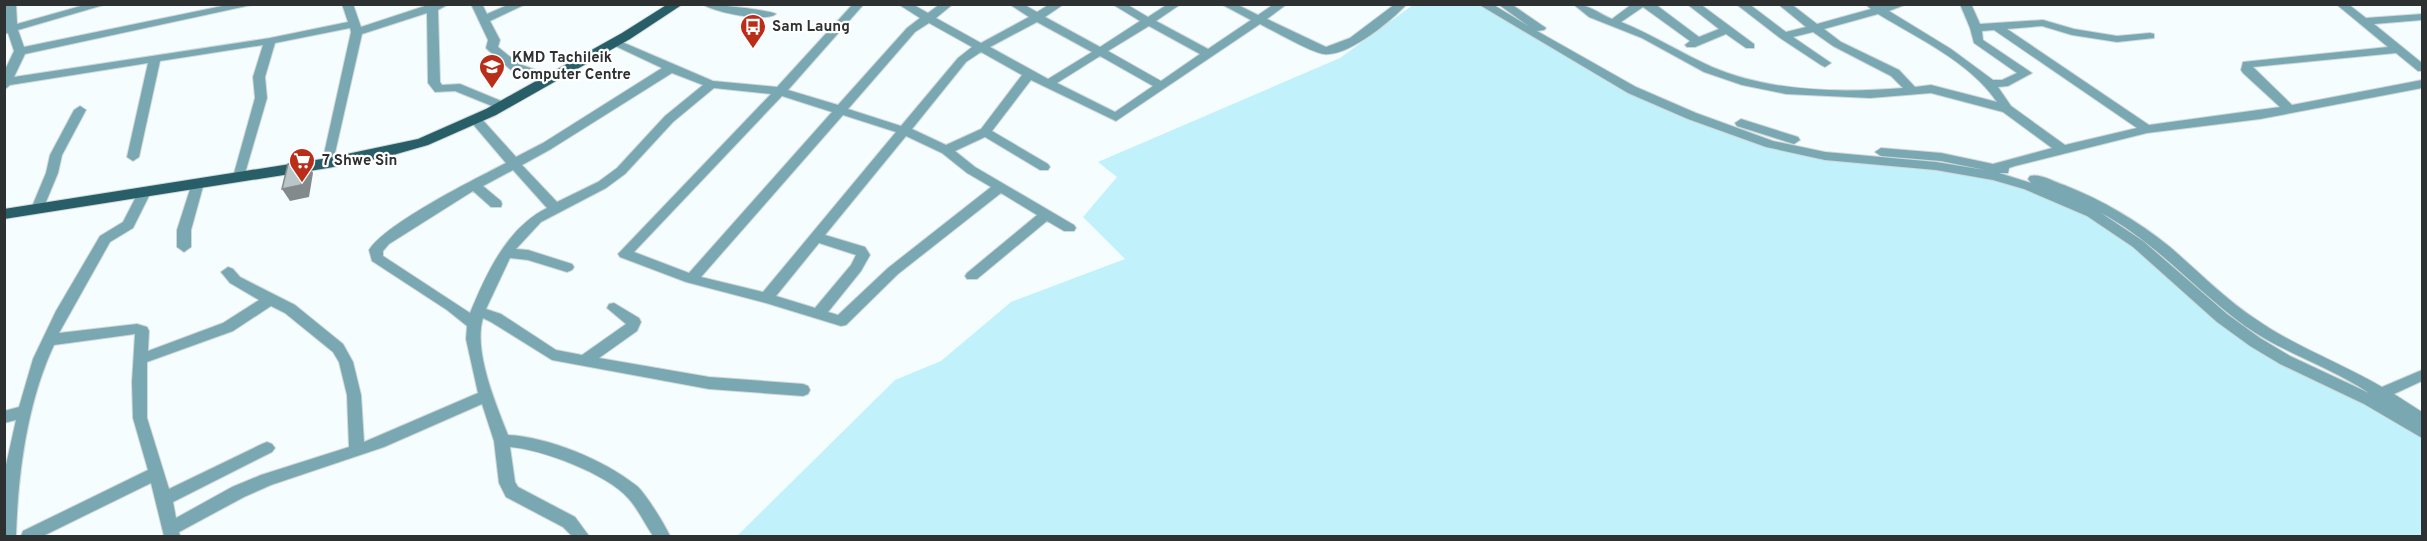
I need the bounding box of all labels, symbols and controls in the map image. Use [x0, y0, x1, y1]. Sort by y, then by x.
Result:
bus stop icon: Sam Laung [738, 12, 768, 50]
place label: Sam Laung [772, 18, 850, 37]
place label: KMD Tachileik Computer Centre [512, 49, 631, 85]
school or university icon: KMD Tachileik Computer Centre [477, 52, 507, 90]
supermarket icon: 7 Shwe Sin [287, 146, 317, 184]
place label: 7 Shwe Sin [322, 152, 397, 171]

